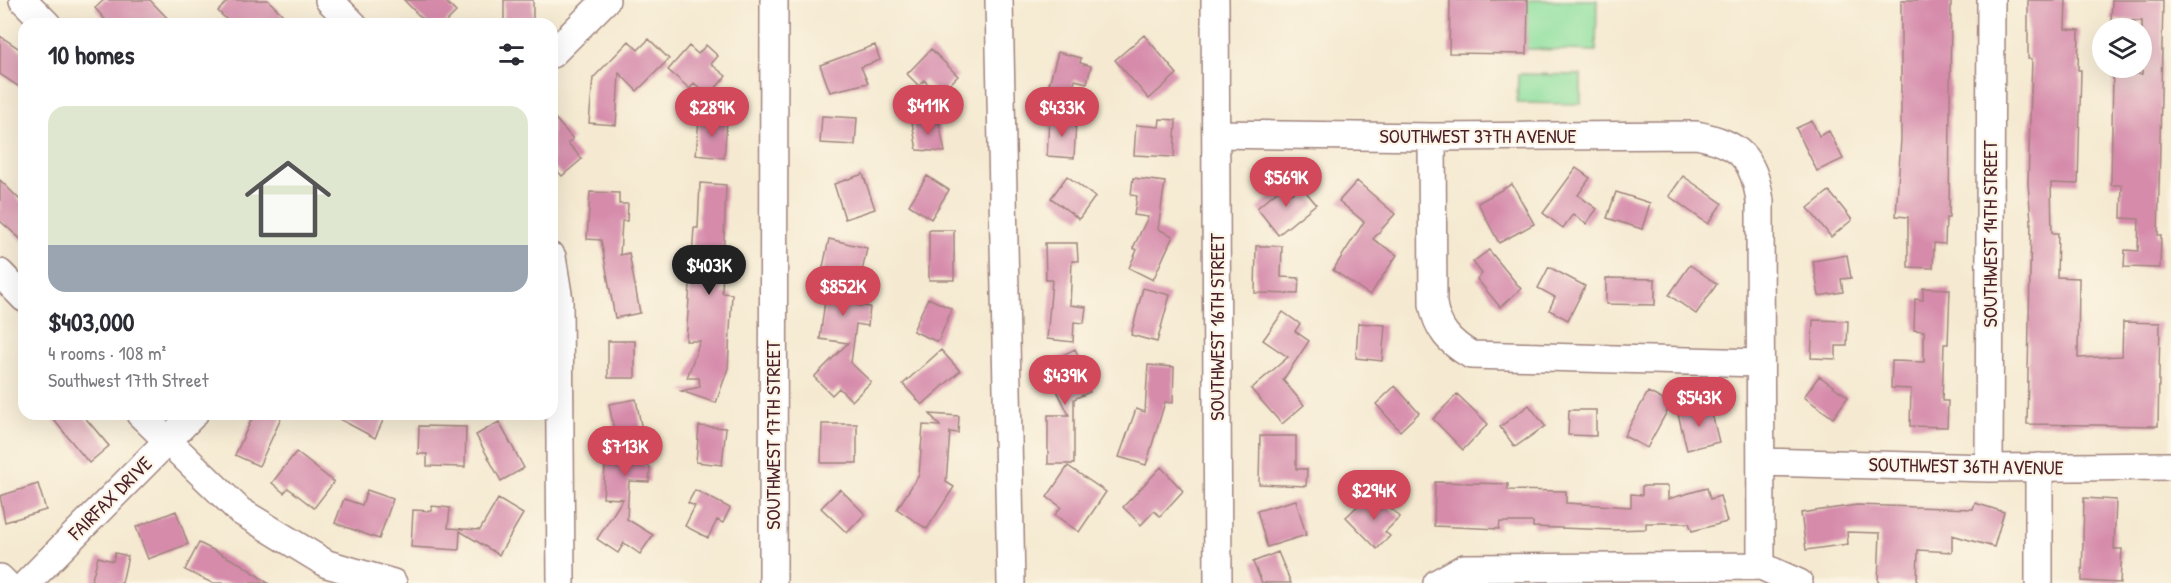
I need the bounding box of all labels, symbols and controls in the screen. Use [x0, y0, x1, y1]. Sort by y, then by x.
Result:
map controls [2092, 18, 2152, 78]
button: layers [2092, 18, 2152, 78]
text: 10 homes [48, 37, 135, 72]
icon: filters [495, 38, 528, 71]
pin: $411K [886, 85, 970, 136]
pin: $289K [670, 87, 754, 138]
pin: $433K [1020, 87, 1104, 138]
text: $411K [907, 91, 949, 118]
text: $289K [689, 93, 735, 120]
text: $433K [1039, 93, 1085, 120]
street label: SOUTHWEST 37TH AVENUE [1380, 122, 1577, 149]
street label: SOUTHWEST 14TH STREET [1976, 140, 2003, 328]
icon: home [234, 145, 342, 253]
pin: $569K [1244, 157, 1328, 208]
text: $569K [1264, 163, 1308, 190]
street label: SOUTHWEST 16TH STREET [1203, 233, 1230, 421]
pin: $403K [667, 245, 751, 296]
text: $403K [686, 251, 732, 278]
pin: $852K [801, 266, 885, 317]
text: $852K [819, 272, 867, 299]
text: $403,000 [48, 304, 134, 339]
text: 4 rooms · 108 m² [48, 339, 166, 366]
street label: SOUTHWEST 17TH STREET [759, 340, 786, 530]
pin: $439K [1023, 355, 1107, 406]
text: $439K [1043, 361, 1087, 388]
text: Southwest 17th Street [48, 366, 209, 393]
pin: $543K [1657, 377, 1741, 428]
text: $543K [1676, 383, 1722, 410]
pin: $713K [583, 426, 667, 477]
text: $713K [602, 432, 648, 459]
street label: FAIRFAX DRIVE [61, 450, 158, 546]
street label: SOUTHWEST 36TH AVENUE [1868, 450, 2064, 481]
pin: $294K [1332, 470, 1416, 521]
text: $294K [1352, 476, 1396, 503]

